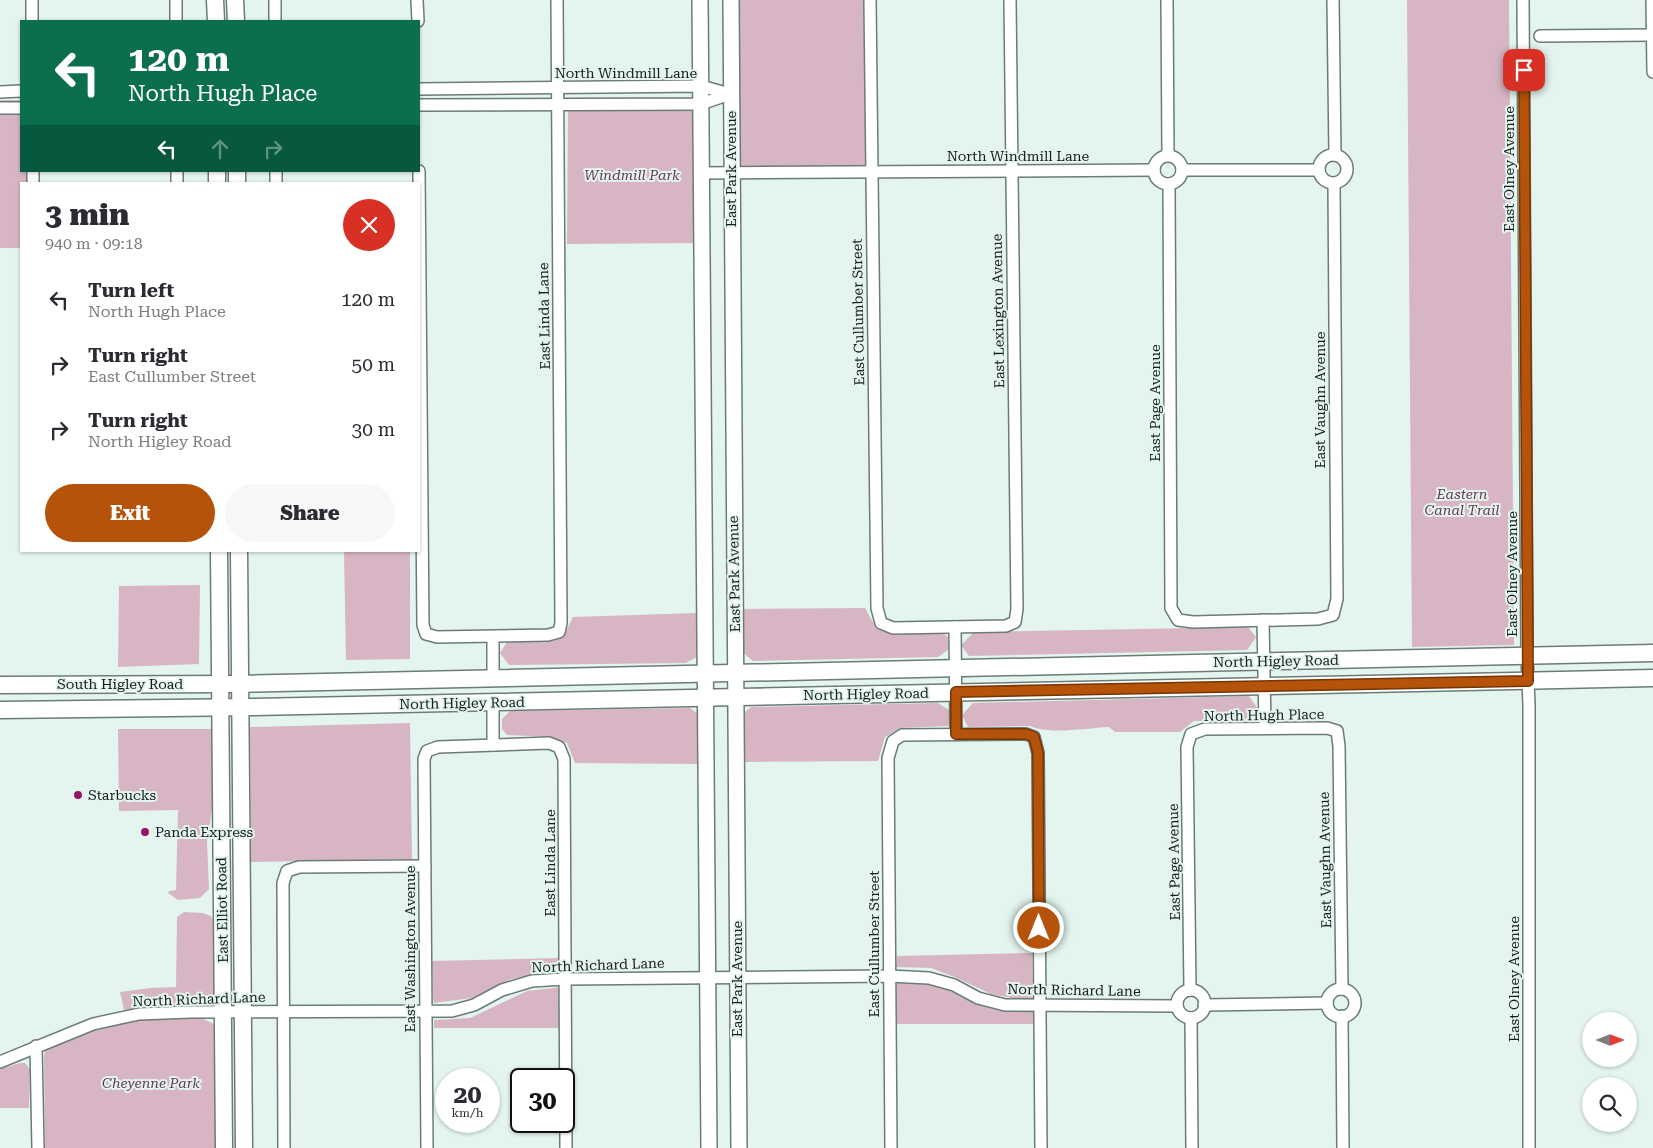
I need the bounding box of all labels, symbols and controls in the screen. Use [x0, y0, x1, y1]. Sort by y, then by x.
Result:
text: 120 m [128, 39, 229, 80]
icon: left [45, 40, 110, 105]
pin [1503, 49, 1545, 91]
icon: arrive [1510, 56, 1538, 84]
street label: North Windmill Lane [555, 65, 698, 81]
text: North Hugh Place [128, 81, 317, 106]
street label: East Olney Avenue [1501, 106, 1517, 232]
street label: East Park Avenue [723, 110, 739, 227]
icon: left [153, 135, 181, 163]
icon: ahead [206, 135, 234, 163]
icon: right [259, 135, 287, 163]
street label: North Windmill Lane [947, 148, 1090, 164]
park label: Windmill Park [584, 167, 680, 183]
text: 3 min [45, 197, 129, 232]
button: close [343, 199, 395, 251]
street label: East Lexington Avenue [989, 233, 1007, 388]
text: 940 m · 09:18 [45, 234, 143, 253]
street label: East Cullumber Street [849, 238, 867, 386]
street label: East Linda Lane [535, 262, 553, 370]
text: Turn left [88, 279, 174, 302]
icon: left [45, 286, 73, 314]
text: 120 m [341, 288, 395, 311]
text: North Hugh Place [88, 302, 226, 321]
street label: East Vaughn Avenue [1312, 331, 1328, 468]
text: Turn right [88, 344, 188, 367]
street label: East Page Avenue [1147, 344, 1163, 462]
icon: right [45, 351, 73, 379]
text: 50 m [352, 353, 395, 376]
text: East Cullumber Street [88, 367, 256, 386]
text: Turn right [88, 409, 188, 432]
icon: right [45, 416, 73, 444]
text: 30 m [352, 418, 395, 441]
text: North Higley Road [88, 432, 232, 451]
button: Exit [45, 484, 215, 542]
button: Share [225, 484, 395, 542]
park label: Eastern Canal Trail [1425, 486, 1499, 518]
street label: East Olney Avenue [1504, 511, 1520, 637]
street label: East Park Avenue [725, 515, 743, 632]
street label: North Higley Road [1213, 652, 1339, 670]
street label: South Higley Road [57, 676, 183, 692]
street label: North Higley Road [803, 685, 929, 703]
street label: North Higley Road [399, 694, 525, 712]
street label: North Hugh Place [1204, 706, 1325, 724]
place label: Starbucks [88, 787, 156, 803]
marker: Starbucks [72, 789, 84, 801]
street label: East Vaughn Avenue [1316, 791, 1334, 929]
street label: East Page Avenue [1165, 803, 1183, 921]
street label: East Linda Lane [542, 809, 558, 917]
place label: Panda Express [155, 824, 253, 840]
marker: Panda Express [139, 826, 151, 838]
street label: East Elliot Road [213, 857, 231, 963]
street label: East Washington Avenue [402, 865, 418, 1033]
street label: East Cullumber Street [866, 871, 882, 1018]
position arrow [1012, 901, 1064, 953]
street label: East Olney Avenue [1506, 916, 1522, 1042]
street label: East Park Avenue [729, 920, 745, 1037]
street label: North Richard Lane [531, 955, 665, 975]
street label: North Richard Lane [1007, 981, 1141, 999]
street label: North Richard Lane [132, 989, 266, 1009]
north arrow [1582, 1012, 1638, 1068]
map controls [1582, 1012, 1637, 1132]
speed limit sign: 30 [510, 1068, 575, 1133]
park label: Cheyenne Park [102, 1075, 200, 1091]
button: search [1582, 1077, 1637, 1132]
text: 20 [453, 1080, 482, 1109]
text: km/h [451, 1106, 484, 1120]

